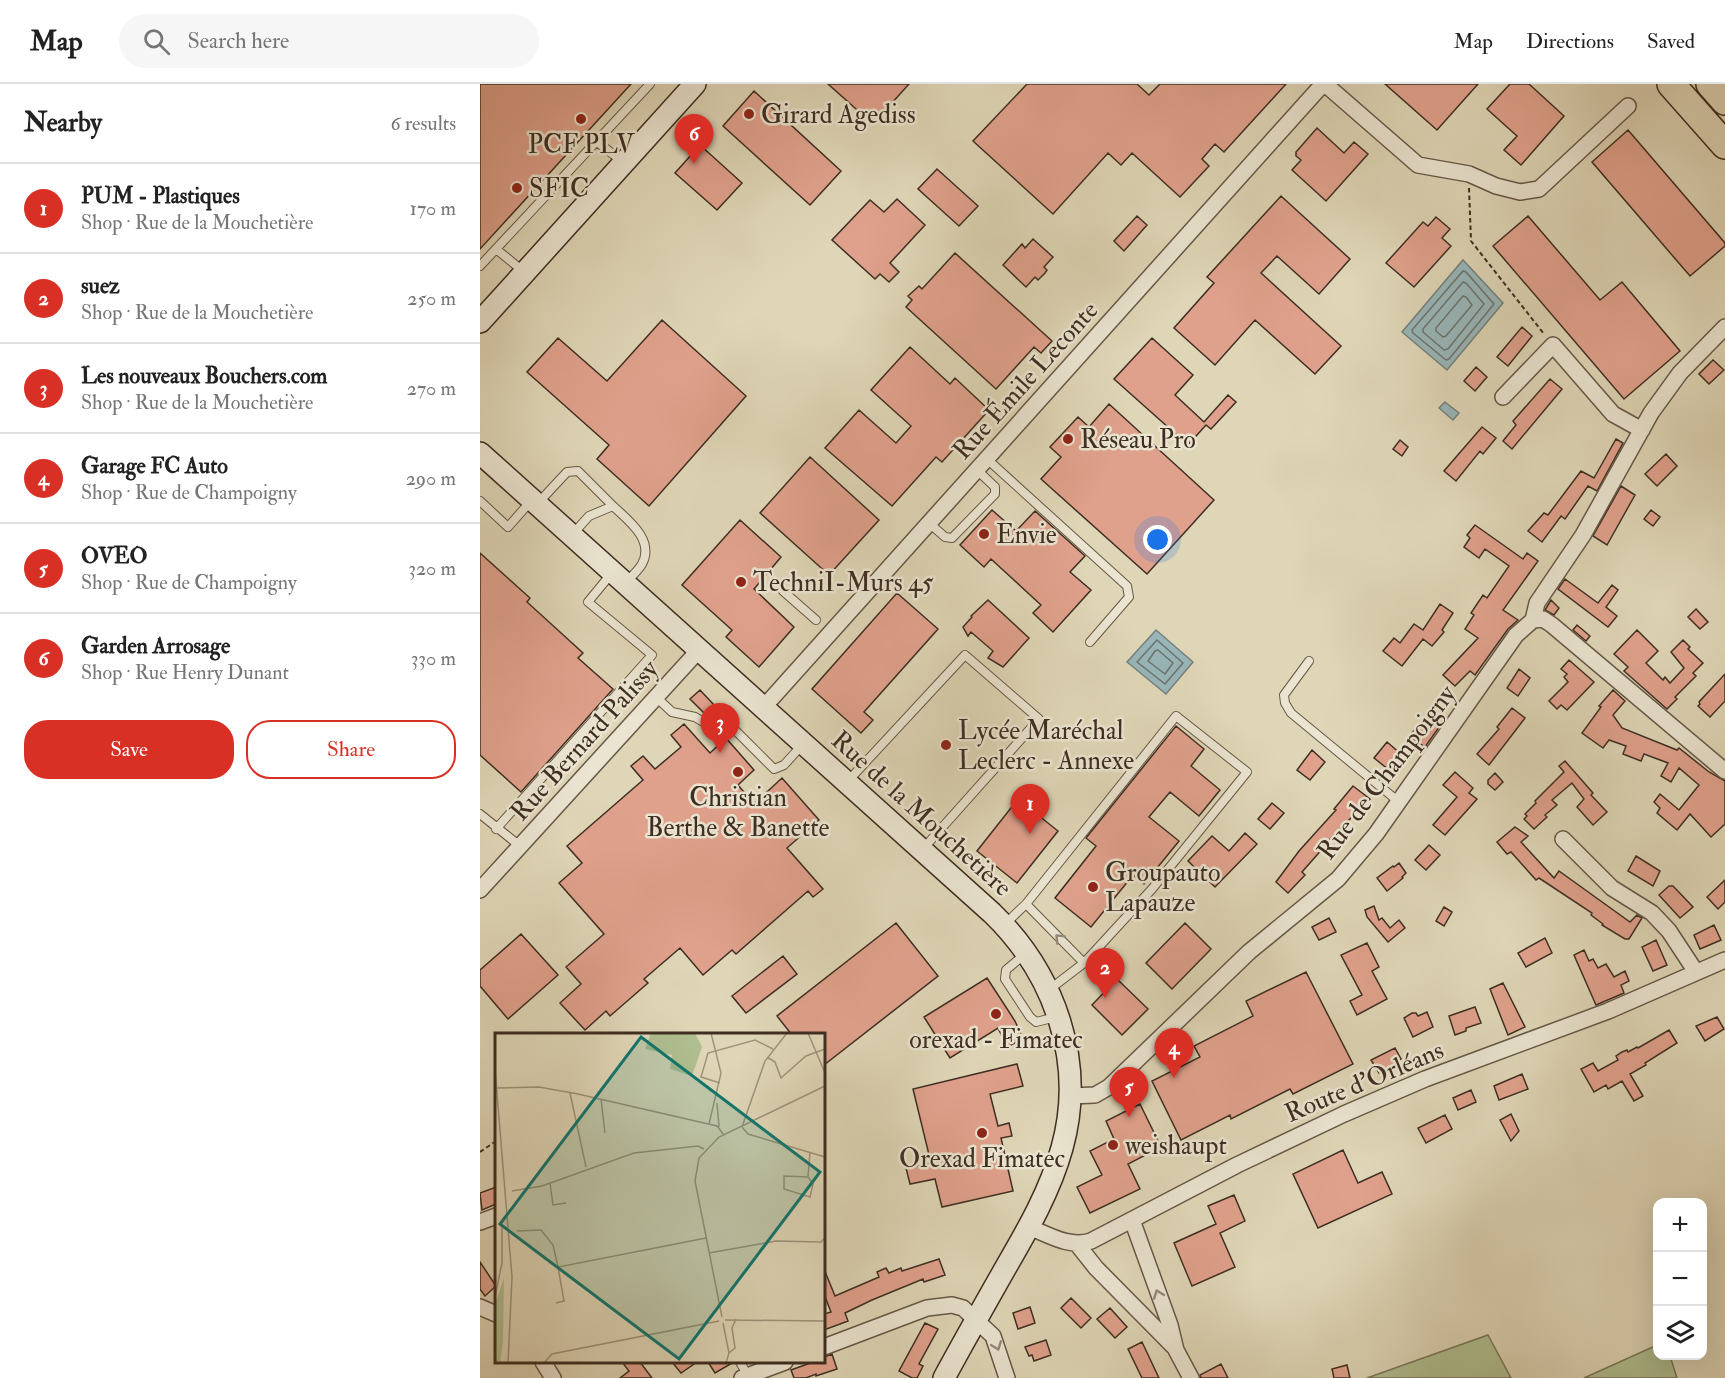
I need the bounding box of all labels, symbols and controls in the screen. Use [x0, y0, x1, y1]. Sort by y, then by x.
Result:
search box [119, 14, 539, 68]
text: Map [30, 24, 83, 59]
icon: search [140, 25, 173, 58]
text: Search here [188, 27, 289, 55]
text: Map [1453, 28, 1493, 55]
text: Directions [1526, 28, 1614, 55]
text: Saved [1647, 28, 1695, 55]
place label: Girard Agediss [761, 99, 916, 131]
text: Nearby [24, 107, 102, 139]
marker: Girard Agediss [742, 107, 756, 121]
text: 6 results [390, 111, 456, 136]
marker: PCF PLV [574, 112, 588, 126]
pin: 6 [674, 115, 714, 164]
place label: PCF PLV [528, 129, 636, 161]
place label: SFIC [529, 173, 589, 205]
marker: SFIC [510, 181, 524, 195]
text: PUM - Plastiques [81, 182, 240, 210]
text: 1 [40, 196, 47, 221]
text: 170 m [410, 196, 456, 221]
text: Shop · Rue de la Mouchetière [81, 210, 313, 235]
text: suez [81, 272, 120, 300]
text: 2 [38, 286, 49, 311]
text: 250 m [407, 286, 456, 311]
street label: Rue Émile Leconte [945, 293, 1105, 466]
text: Shop · Rue de la Mouchetière [81, 300, 313, 325]
text: Les nouveaux Bouchers.com [81, 362, 327, 390]
text: 3 [40, 376, 47, 401]
text: 270 m [407, 376, 456, 401]
text: Shop · Rue de la Mouchetière [81, 390, 313, 415]
place label: Réseau Pro [1080, 424, 1196, 456]
marker: Réseau Pro [1061, 432, 1075, 446]
text: Garage FC Auto [81, 452, 228, 480]
text: 4 [38, 466, 49, 491]
text: 290 m [406, 466, 456, 491]
text: Shop · Rue de Champoigny [81, 480, 297, 505]
place label: Envie [996, 519, 1057, 551]
your location [1143, 525, 1172, 554]
marker: Envie [977, 527, 991, 541]
text: OVEO [81, 542, 148, 570]
text: 5 [39, 556, 48, 581]
text: 320 m [408, 556, 456, 581]
place label: TechniI-Murs 45 [753, 567, 934, 599]
text: Shop · Rue de Champoigny [81, 570, 297, 595]
marker: TechniI-Murs 45 [734, 575, 748, 589]
text: Garden Arrosage [81, 632, 230, 660]
text: 6 [38, 646, 49, 671]
text: 330 m [411, 646, 456, 671]
street label: Rue Bernard Palissy [504, 653, 666, 828]
text: Shop · Rue Henry Dunant [81, 660, 289, 685]
street label: Rue de Champoigny [1311, 678, 1464, 867]
pin: 3 [700, 704, 740, 753]
place label: Lycée Maréchal Leclerc - Annexe [958, 715, 1134, 777]
button: Save [24, 720, 234, 779]
button: Share [246, 720, 456, 779]
street label: Rue de la Mouchetière [824, 724, 1018, 903]
marker: Lycée Maréchal Leclerc - Annexe [939, 738, 953, 752]
marker: Christian Berthe & Banette [731, 765, 745, 779]
place label: Christian Berthe & Banette [647, 782, 830, 844]
pin: 1 [1010, 784, 1050, 834]
place label: Groupauto Lapauze [1105, 857, 1220, 920]
marker: Groupauto Lapauze [1086, 880, 1100, 894]
one-way arrow [1056, 934, 1067, 945]
pin: 2 [1086, 948, 1124, 998]
marker: orexad - Fimatec [989, 1007, 1003, 1021]
place label: orexad - Fimatec [909, 1024, 1083, 1056]
pin: 4 [1154, 1028, 1194, 1078]
inset map [495, 1033, 825, 1363]
street label: Route d'Orléans [1280, 1034, 1449, 1130]
pin: 5 [1110, 1068, 1148, 1117]
marker: Orexad Fimatec [975, 1126, 989, 1140]
place label: weishaupt [1125, 1130, 1227, 1163]
marker: weishaupt [1106, 1138, 1120, 1152]
place label: Orexad Fimatec [899, 1143, 1065, 1175]
map controls [1653, 1198, 1707, 1360]
button: + [1653, 1198, 1707, 1252]
button: − [1653, 1252, 1707, 1306]
one-way arrow [1153, 1289, 1166, 1300]
button: layers [1653, 1306, 1707, 1360]
one-way arrow [990, 1339, 1002, 1350]

